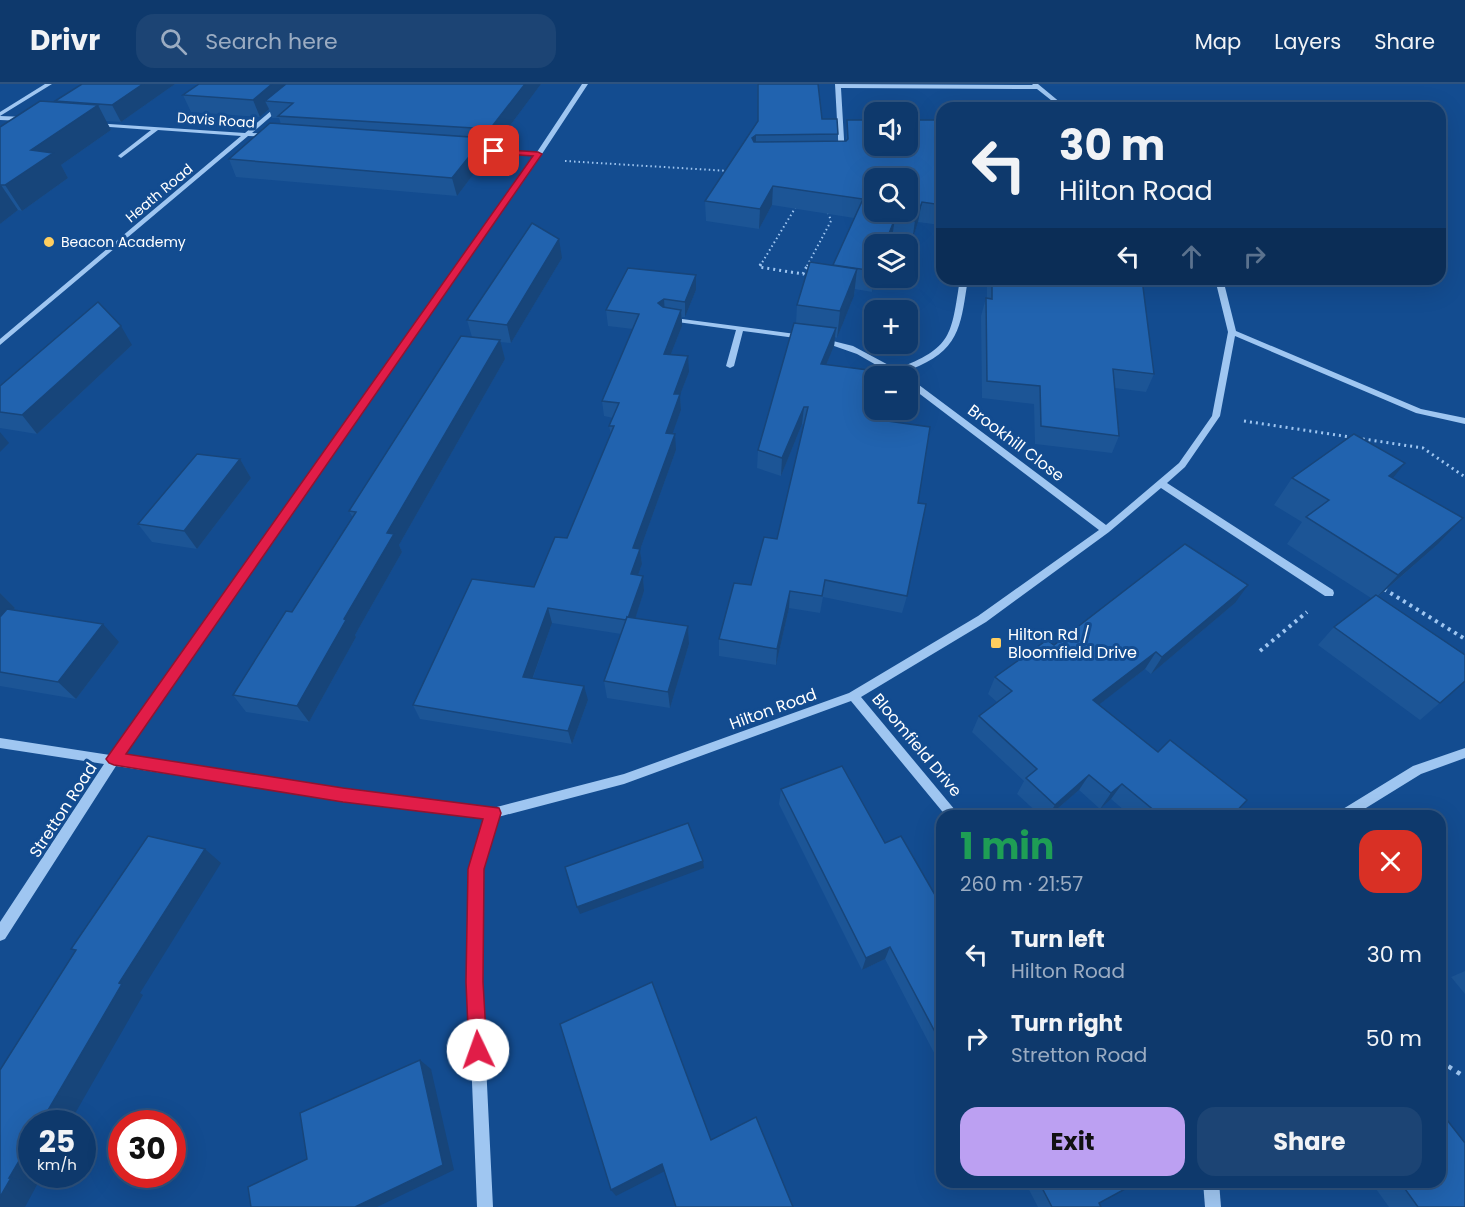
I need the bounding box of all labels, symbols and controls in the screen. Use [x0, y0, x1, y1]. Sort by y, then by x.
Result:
search box [136, 14, 556, 68]
text: Drivr [30, 21, 100, 60]
icon: search [157, 25, 190, 58]
text: Search here [205, 26, 338, 57]
text: Map [1195, 27, 1241, 56]
text: Layers [1274, 27, 1341, 56]
text: Share [1374, 27, 1435, 56]
map controls [864, 102, 918, 420]
button: sound [864, 102, 918, 156]
street label: Davis Road [176, 107, 256, 133]
text: 30 m [1059, 116, 1165, 175]
pin [468, 125, 519, 176]
icon: left [960, 126, 1038, 204]
icon: arrive [477, 134, 510, 167]
street label: Heath Road [121, 159, 197, 227]
button: search [864, 168, 918, 222]
text: Hilton Road [1059, 172, 1213, 209]
place label: Beacon Academy [61, 232, 186, 252]
button: layers [864, 234, 918, 288]
marker: Beacon Academy [42, 235, 56, 249]
icon: left [1112, 240, 1145, 273]
icon: ahead [1175, 240, 1208, 273]
icon: right [1238, 240, 1271, 273]
button: + [864, 300, 918, 354]
button: − [864, 366, 918, 420]
street label: Brookhill Close [963, 399, 1069, 487]
place label: Hilton Rd / Bloomfield Drive [1008, 623, 1137, 664]
marker: Hilton Rd / Bloomfield Drive [989, 636, 1003, 650]
street label: Hilton Road [726, 683, 820, 735]
street label: Bloomfield Drive [867, 688, 967, 802]
street label: Stretton Road [24, 758, 102, 862]
text: 1 min [960, 821, 1054, 872]
button: close [1359, 830, 1422, 893]
text: 260 m · 21:57 [960, 870, 1083, 898]
text: Turn left [1011, 924, 1105, 955]
icon: left [960, 938, 993, 971]
text: 30 m [1367, 939, 1422, 970]
text: Hilton Road [1011, 957, 1125, 985]
text: Turn right [1011, 1008, 1122, 1039]
position arrow [446, 1018, 510, 1082]
icon: right [960, 1022, 993, 1055]
text: 50 m [1366, 1023, 1422, 1054]
text: Stretton Road [1011, 1041, 1147, 1069]
button: Exit [960, 1107, 1185, 1176]
button: Share [1197, 1107, 1422, 1176]
speed limit sign: 30 [108, 1110, 186, 1188]
text: 25 [39, 1120, 75, 1163]
text: km/h [37, 1154, 77, 1175]

